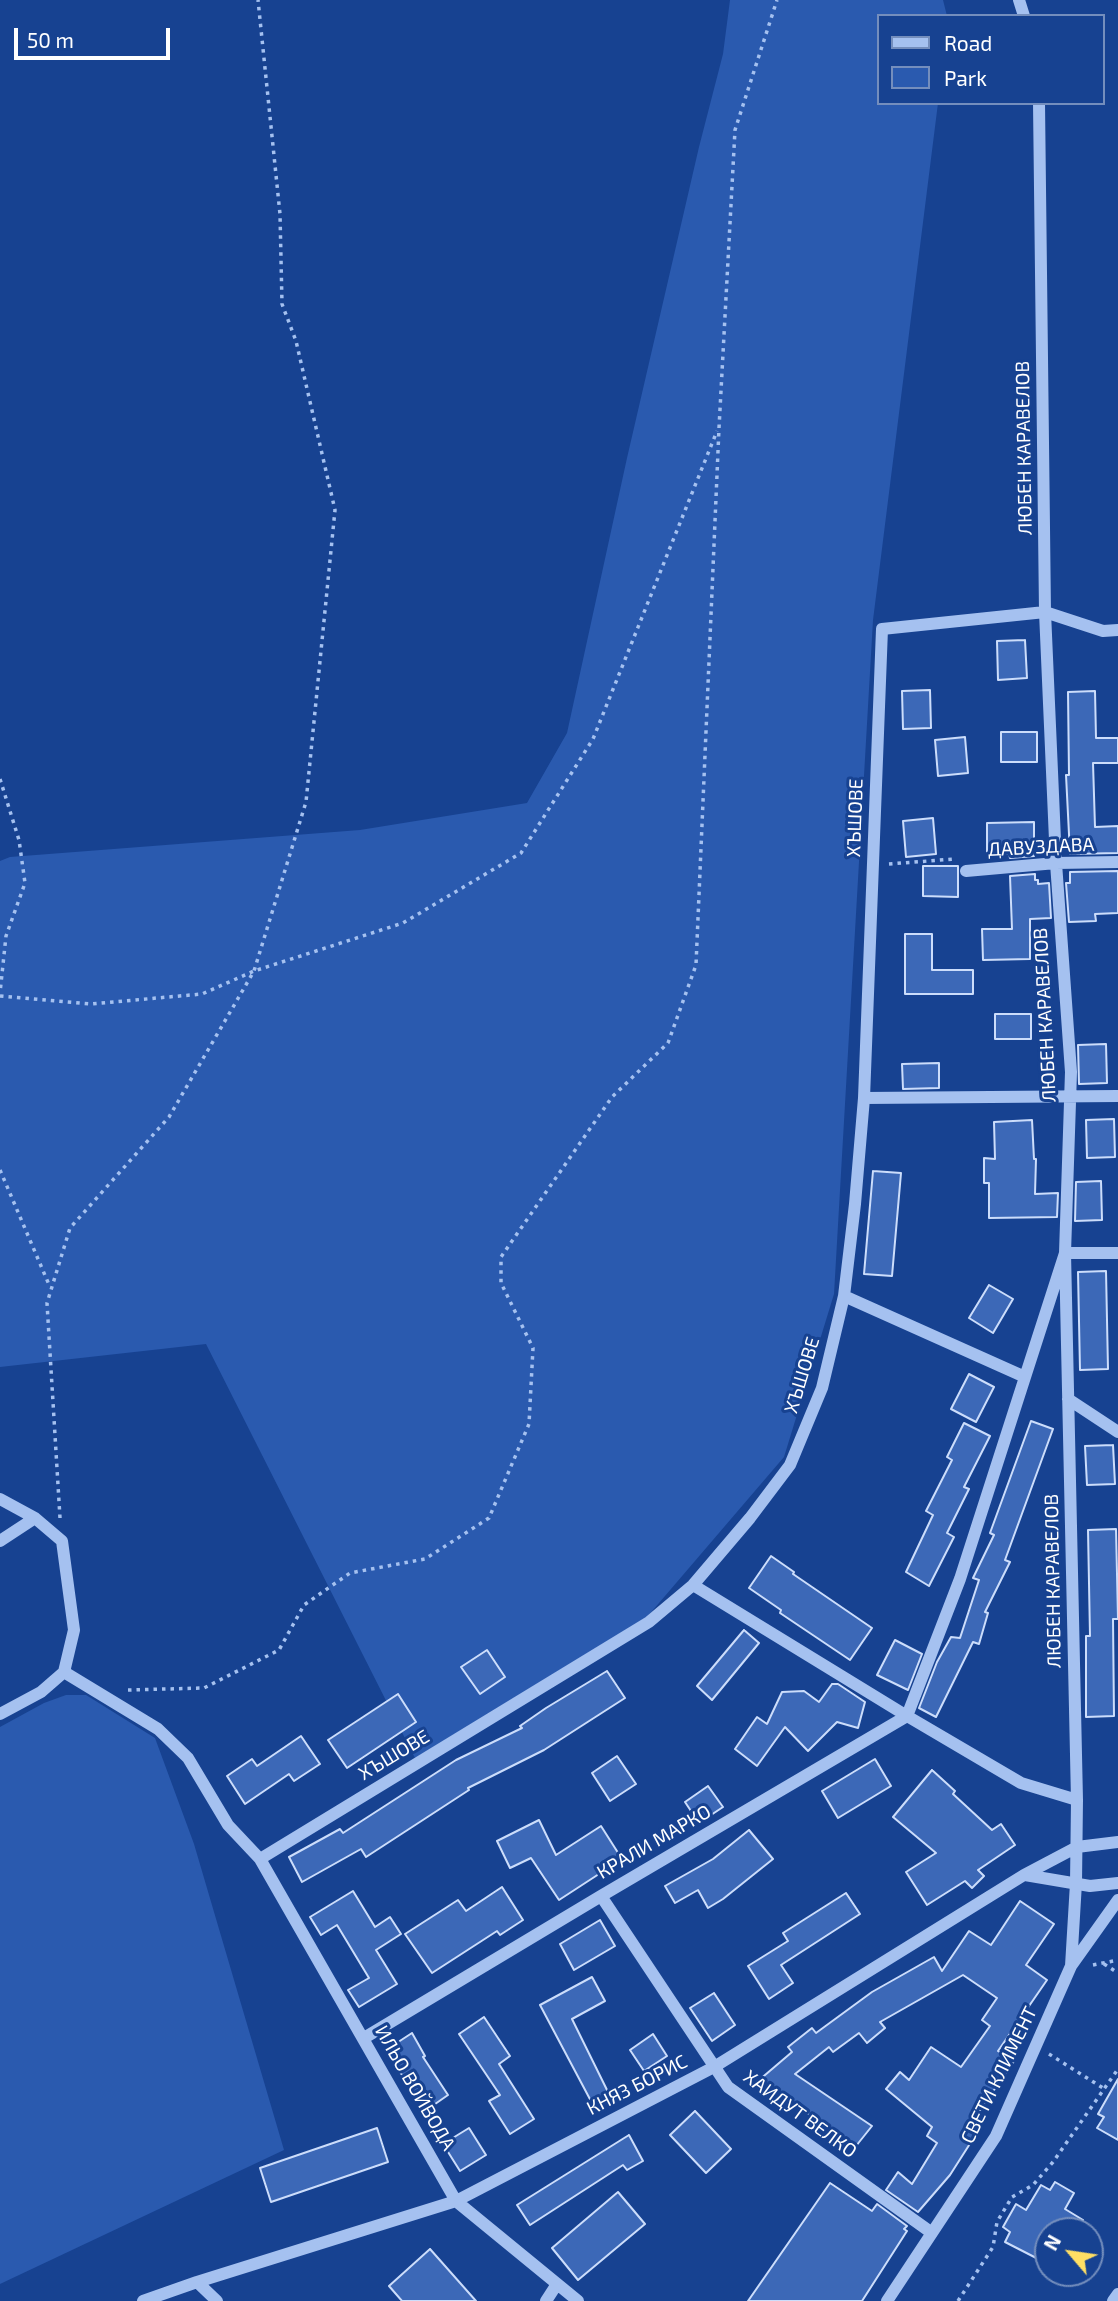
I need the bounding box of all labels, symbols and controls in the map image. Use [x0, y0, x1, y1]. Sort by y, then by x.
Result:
scale bar [18, 14, 173, 58]
legend [876, 14, 1104, 105]
text: 50 m [27, 27, 74, 52]
text: Road [944, 30, 992, 55]
text: Park [944, 65, 987, 90]
street label: ЛЮБЕН КАРАВЕЛОВ [1011, 361, 1037, 535]
street label: ХЪШОВЕ [842, 778, 868, 858]
street label: ДАВУЗДАВА [987, 833, 1095, 861]
street label: ЛЮБЕН КАРАВЕЛОВ [1029, 927, 1061, 1103]
street label: ХЪШОВЕ [780, 1334, 824, 1416]
street label: ЛЮБЕН КАРАВЕЛОВ [1040, 1494, 1066, 1668]
street label: ХЪШОВЕ [354, 1725, 434, 1785]
street label: КРАЛИ МАРКО [593, 1800, 715, 1884]
street label: СВЕТИ КЛИМЕНТ [956, 2003, 1042, 2147]
street label: ИЛЬО ВОЙВОДА [370, 2022, 460, 2154]
street label: КНЯЗ БОРИС [583, 2050, 691, 2120]
street label: ХАИДУТ ВЕЛКО [739, 2065, 861, 2163]
north arrow [1034, 2217, 1104, 2287]
text: N [1039, 2231, 1065, 2254]

